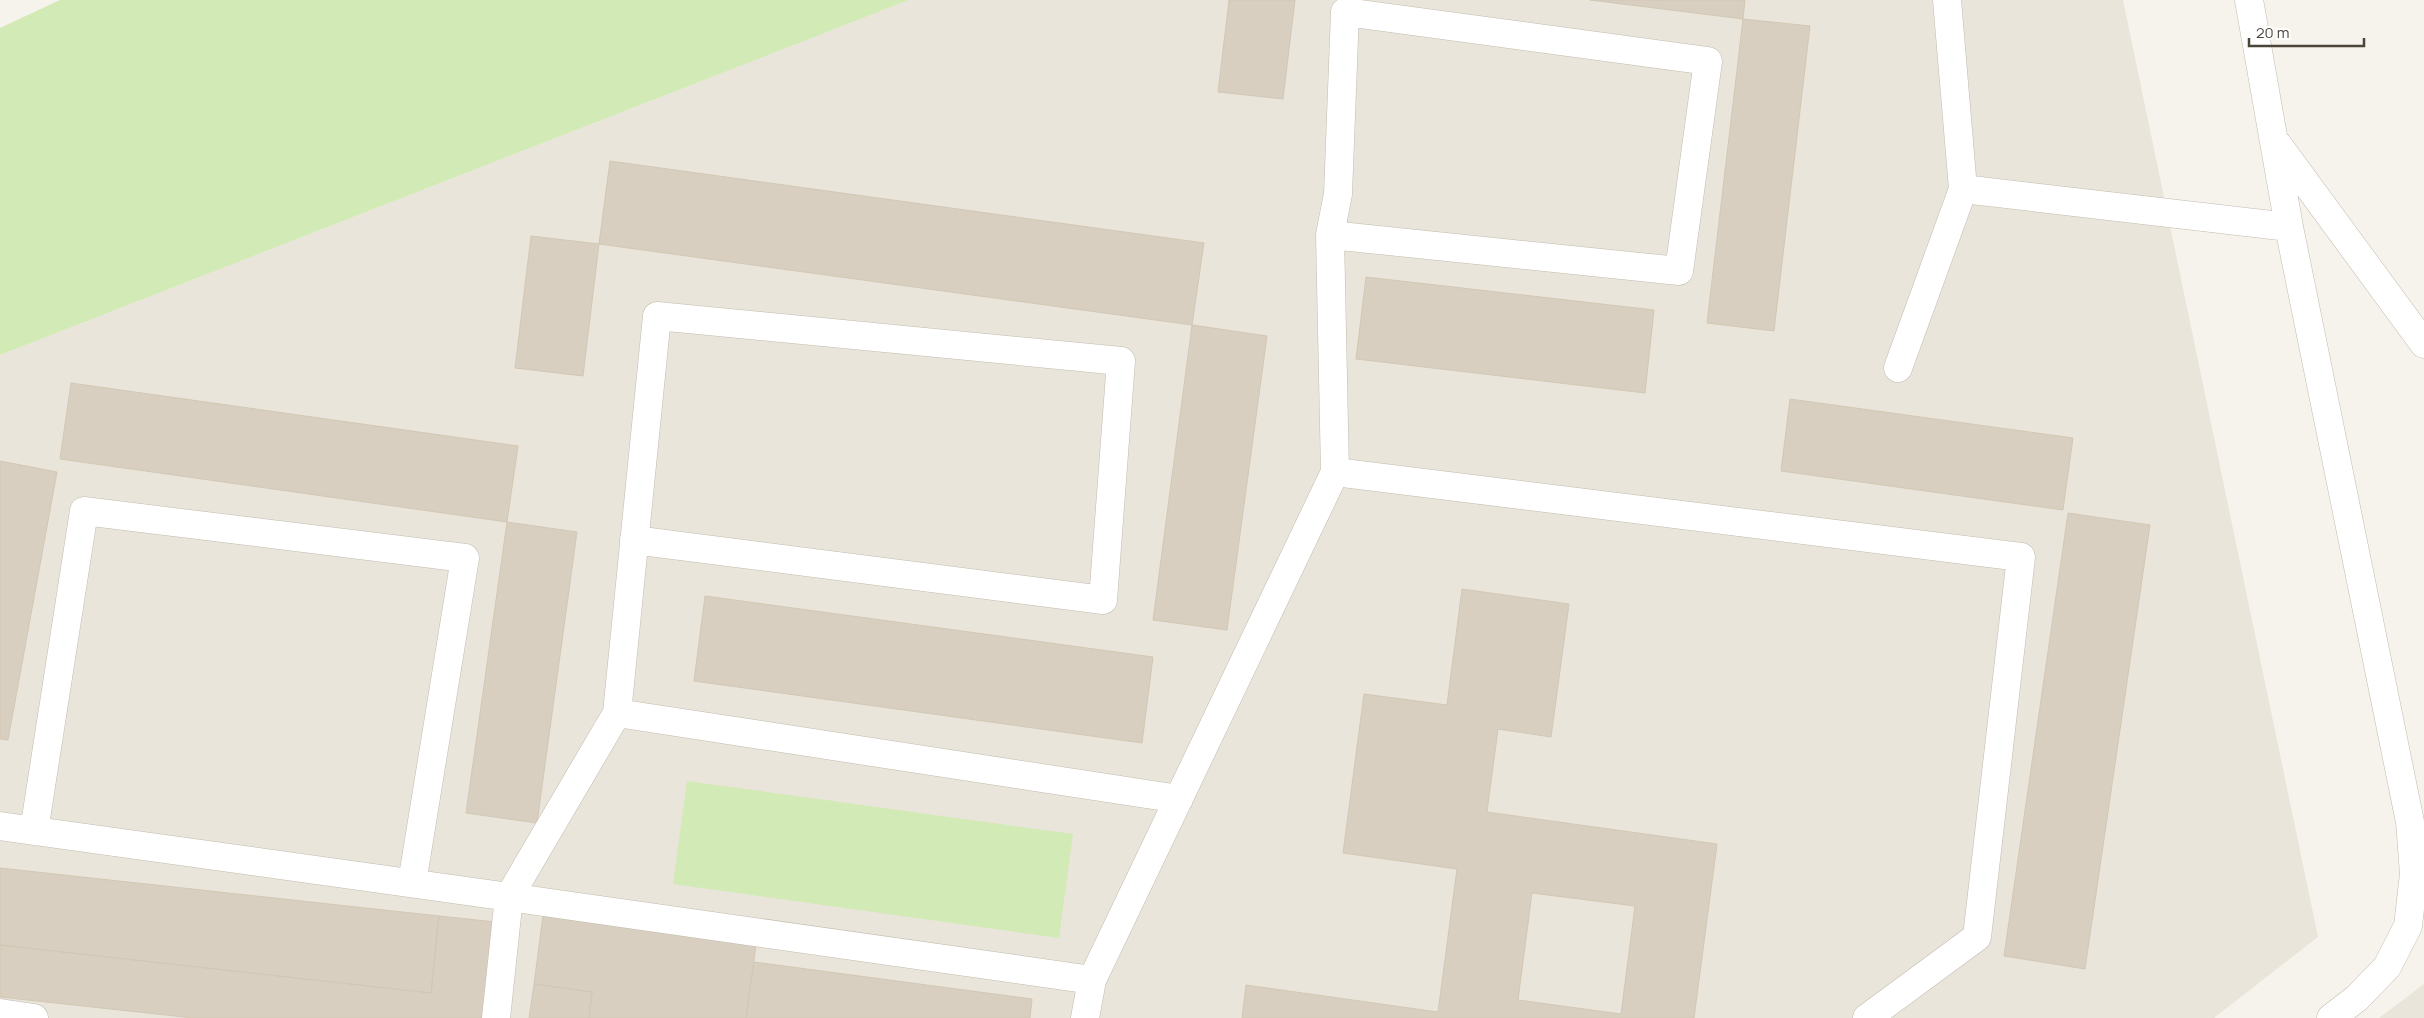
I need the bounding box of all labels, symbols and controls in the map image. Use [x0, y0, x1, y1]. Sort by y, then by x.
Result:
scale bar [2249, 15, 2364, 47]
text: 20 m [2256, 22, 2289, 43]

